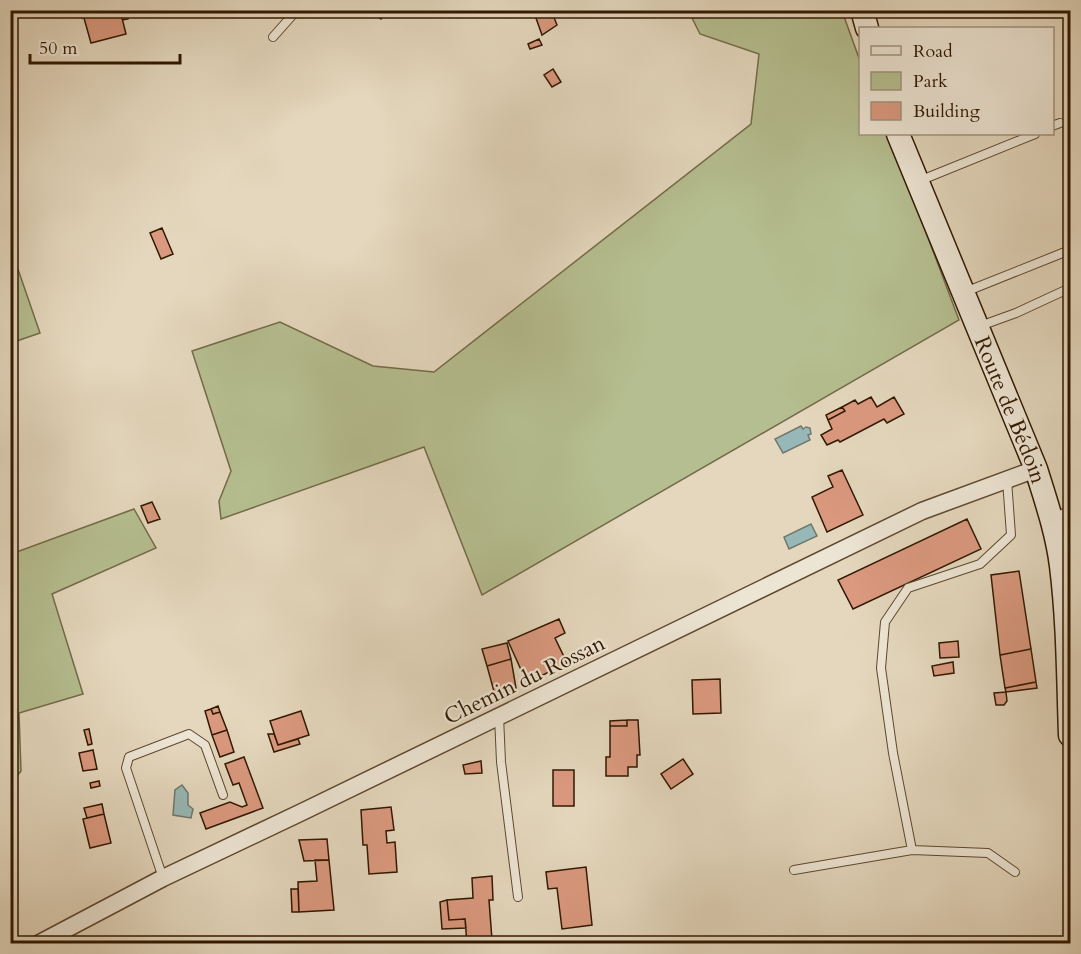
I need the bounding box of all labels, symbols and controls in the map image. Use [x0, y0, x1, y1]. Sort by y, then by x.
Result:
scale bar [30, 27, 180, 65]
legend [859, 27, 1054, 135]
text: 50 m [39, 36, 78, 61]
text: Road [913, 39, 953, 64]
text: Park [913, 69, 948, 94]
text: Building [913, 99, 981, 124]
street label: Route de Bédoin [967, 332, 1054, 488]
street label: Chemin du Rossan [439, 628, 610, 732]

